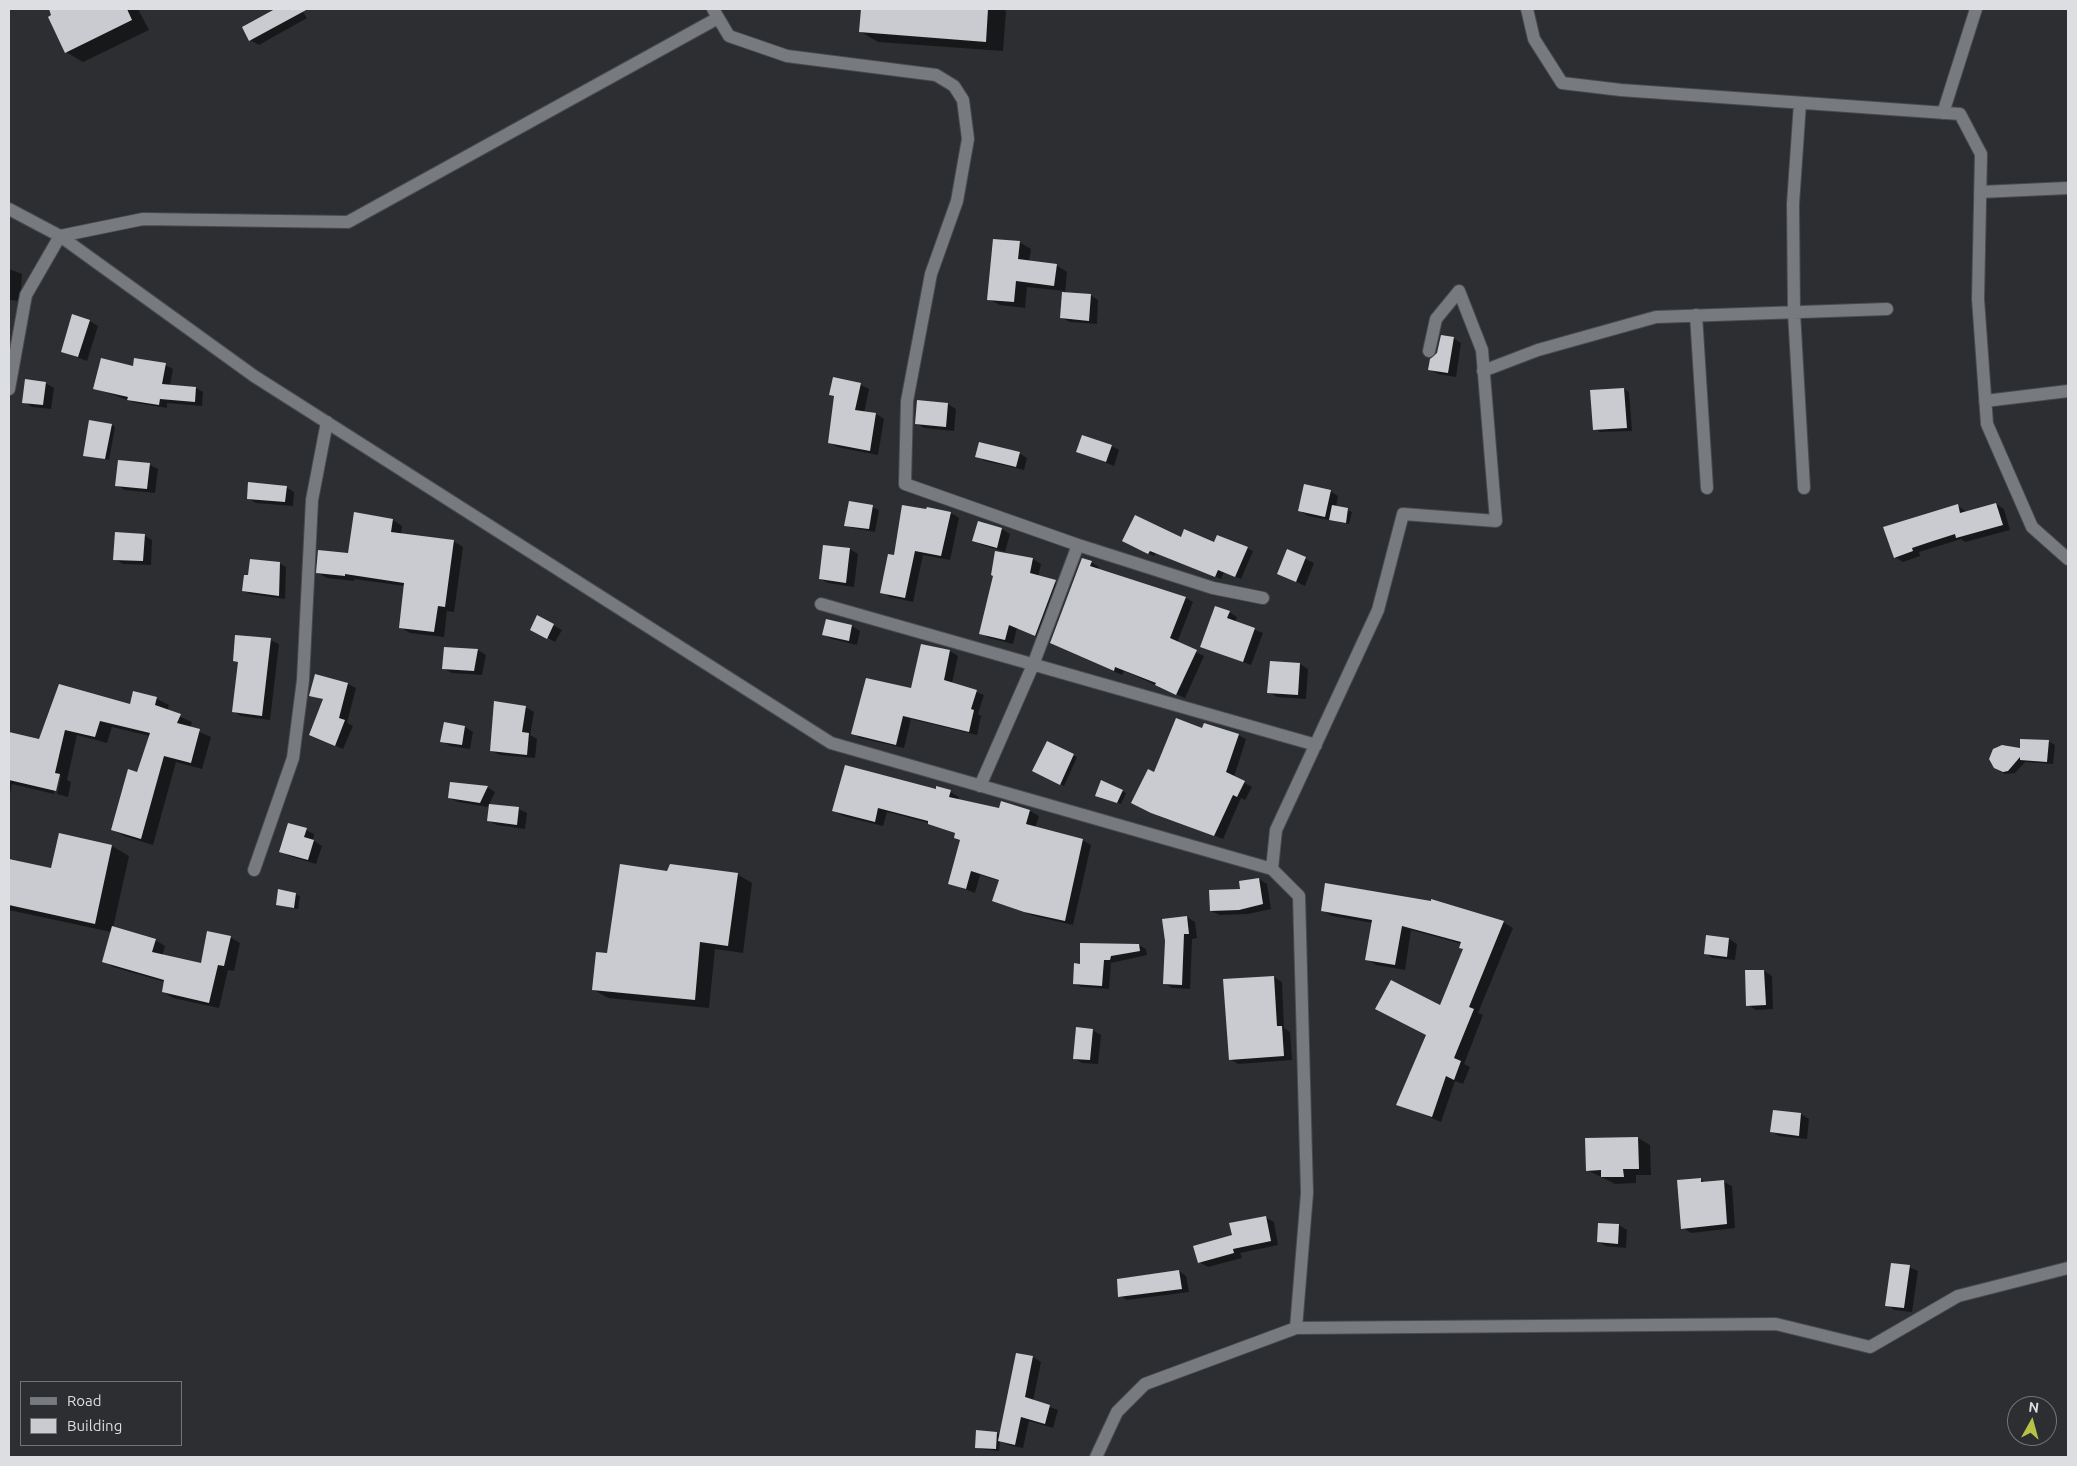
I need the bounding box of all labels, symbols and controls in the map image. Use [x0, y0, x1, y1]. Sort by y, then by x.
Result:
legend [20, 1381, 182, 1446]
text: Road [67, 1392, 102, 1409]
north arrow [2007, 1396, 2057, 1446]
text: N [2028, 1399, 2040, 1416]
text: Building [67, 1417, 122, 1434]

